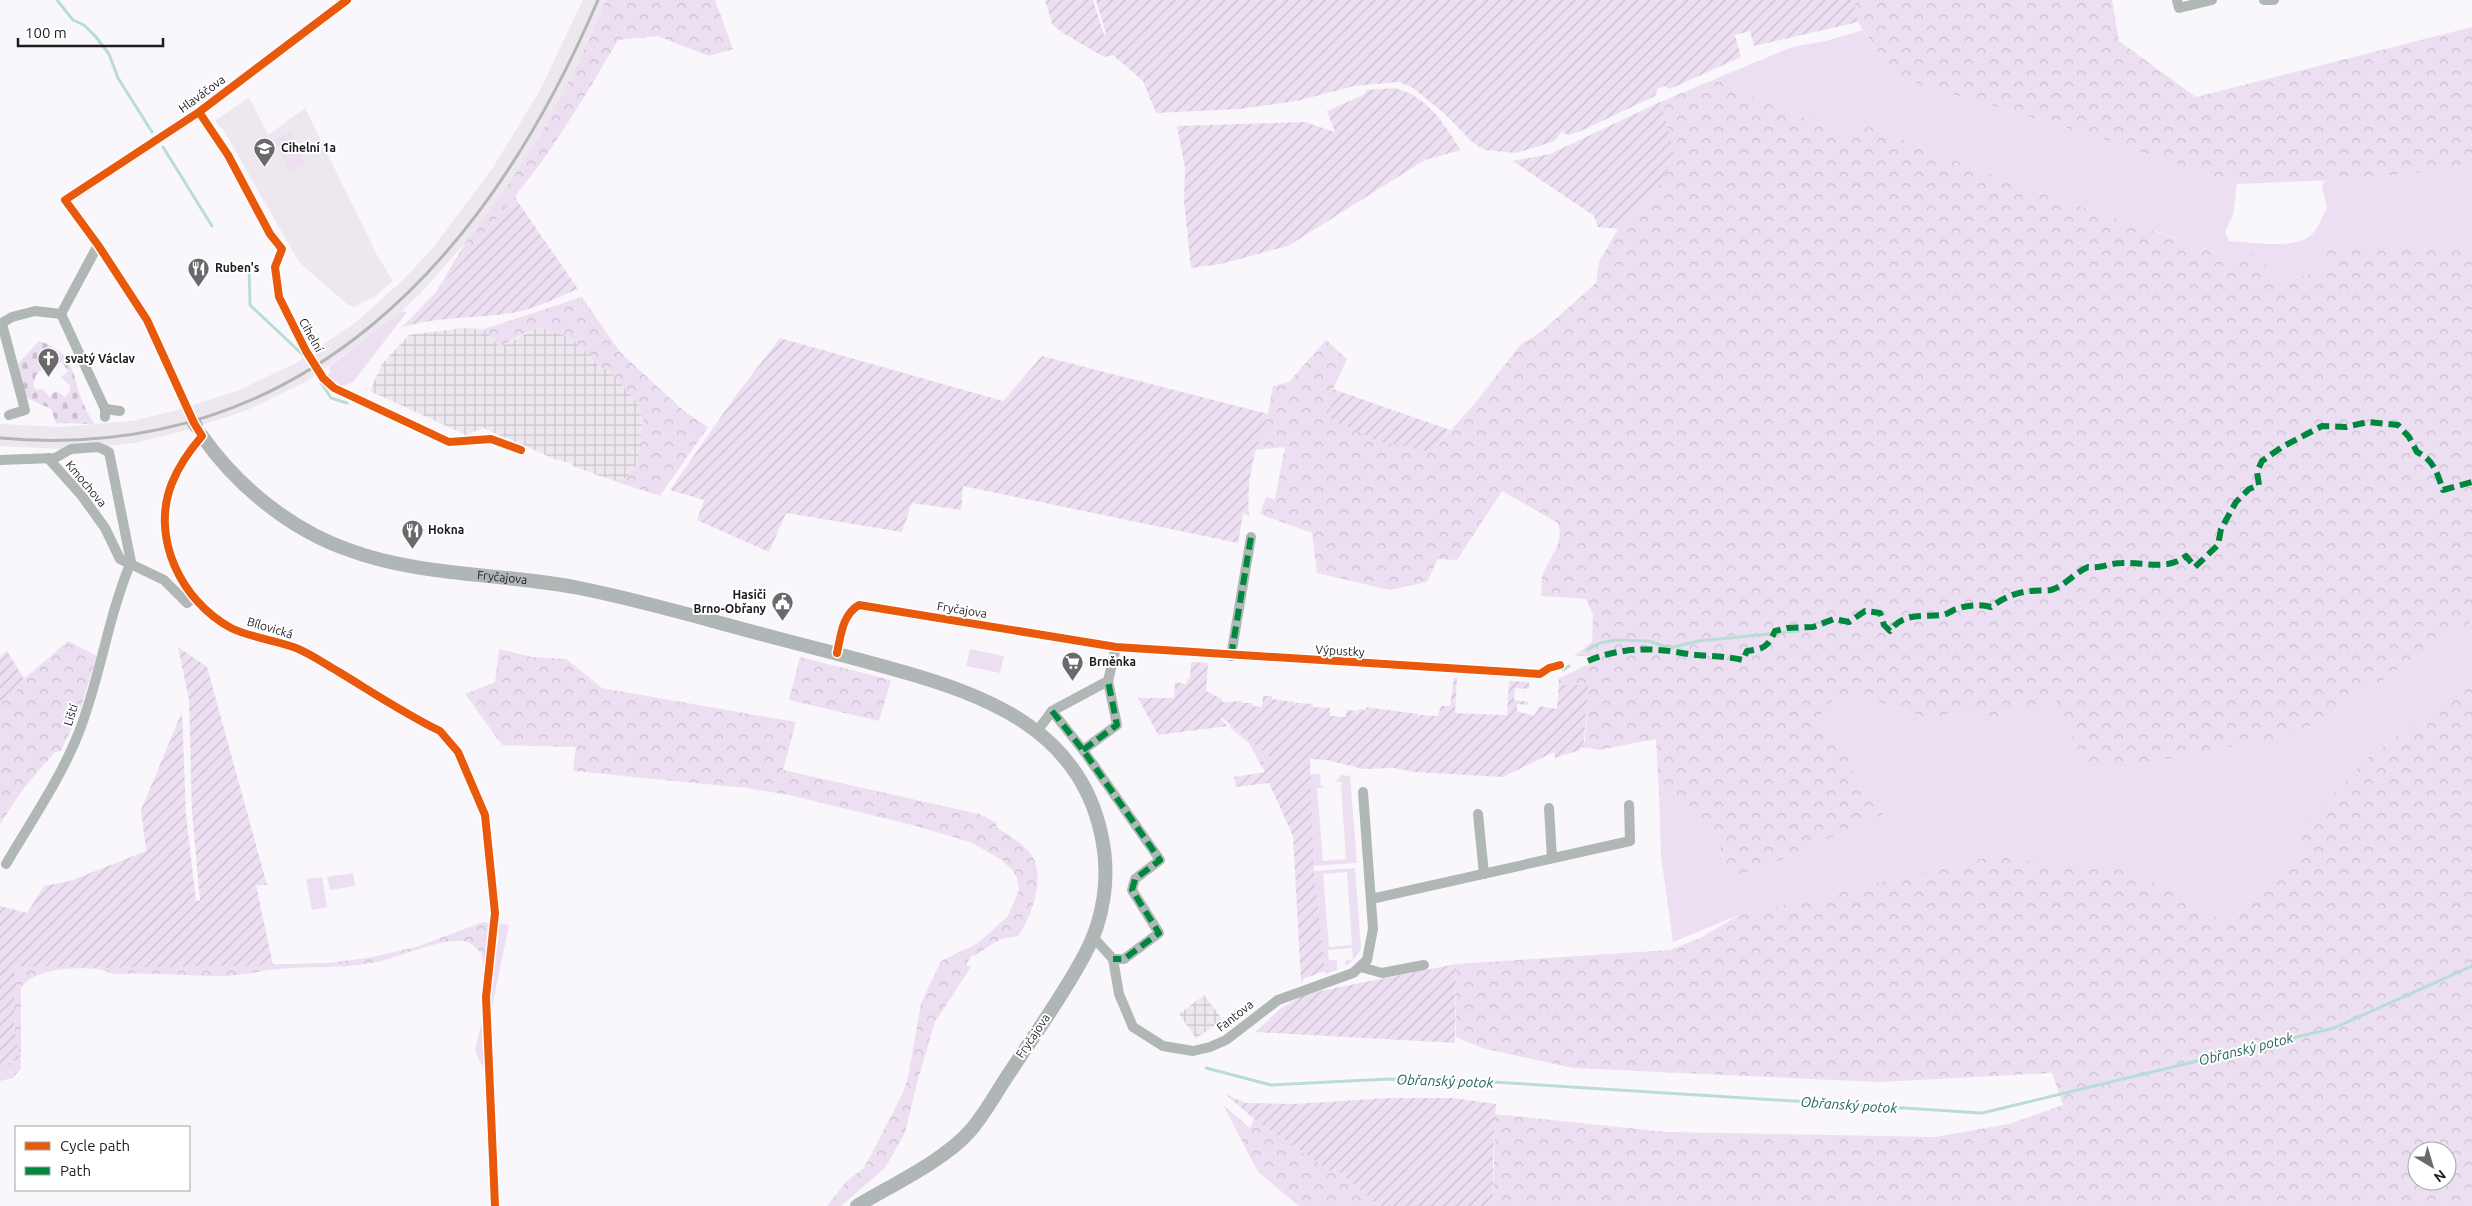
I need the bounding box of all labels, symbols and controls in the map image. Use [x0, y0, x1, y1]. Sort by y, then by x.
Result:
scale bar [18, 15, 162, 47]
text: 100 m [25, 24, 67, 41]
street label: Hlaváčova [176, 72, 227, 115]
school or university icon: Cihelní 1a [253, 136, 277, 167]
place label: Cihelní 1a [281, 141, 336, 154]
restaurant icon: Ruben's [187, 256, 211, 287]
place label: Ruben's [215, 261, 260, 274]
street label: Cihelní [297, 316, 327, 355]
church icon: svatý Václav [37, 347, 61, 378]
place label: svatý Václav [65, 352, 136, 365]
street label: Kmochova [63, 458, 109, 509]
restaurant icon: Hokna [400, 518, 424, 549]
place label: Hokna [428, 523, 464, 536]
street label: Fryčajova [477, 568, 528, 586]
place label: Hasiči Brno-Obřany [693, 588, 767, 615]
public building icon: Hasiči Brno-Obřany [770, 590, 794, 621]
street label: Fryčajova [936, 599, 988, 620]
street label: Bílovická [246, 614, 295, 641]
street label: Výpustky [1315, 643, 1365, 658]
supermarket icon: Brněnka [1061, 650, 1085, 681]
place label: Brněnka [1089, 655, 1136, 668]
street label: Liští [61, 701, 80, 727]
street label: Fantova [1214, 997, 1255, 1034]
street label: Fryčajova [1013, 1011, 1052, 1060]
water label: Obřanský potok [2197, 1029, 2296, 1069]
water label: Obřanský potok [1396, 1071, 1495, 1091]
water label: Obřanský potok [1800, 1094, 1899, 1116]
legend [15, 1126, 190, 1191]
text: Cycle path [60, 1137, 130, 1154]
north arrow [2407, 1141, 2457, 1191]
text: Path [60, 1162, 91, 1179]
text: N [2431, 1167, 2449, 1186]

